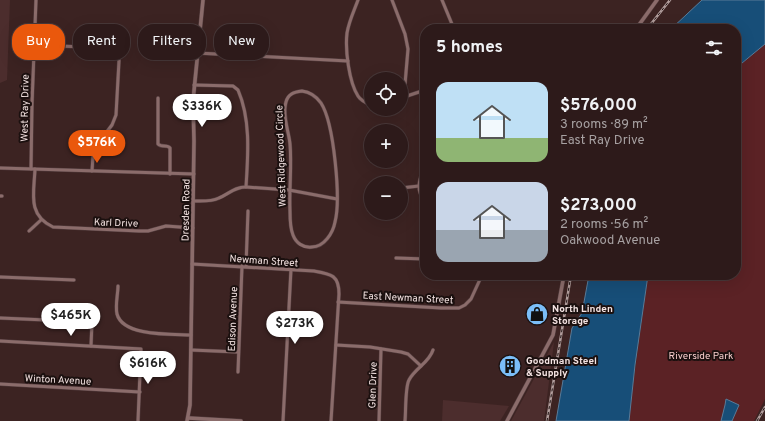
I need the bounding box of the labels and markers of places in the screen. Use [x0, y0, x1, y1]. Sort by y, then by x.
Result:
pin: $336K [174, 94, 230, 128]
pin: $576K [69, 130, 125, 164]
shop icon: North Linden Storage [524, 301, 550, 327]
pin: $465K [43, 303, 99, 337]
place label: North Linden Storage [552, 303, 613, 328]
pin: $273K [267, 311, 323, 345]
pin: $616K [120, 351, 176, 385]
building icon: Goodman Steel & Supply [497, 353, 523, 379]
place label: Goodman Steel & Supply [526, 355, 597, 380]

